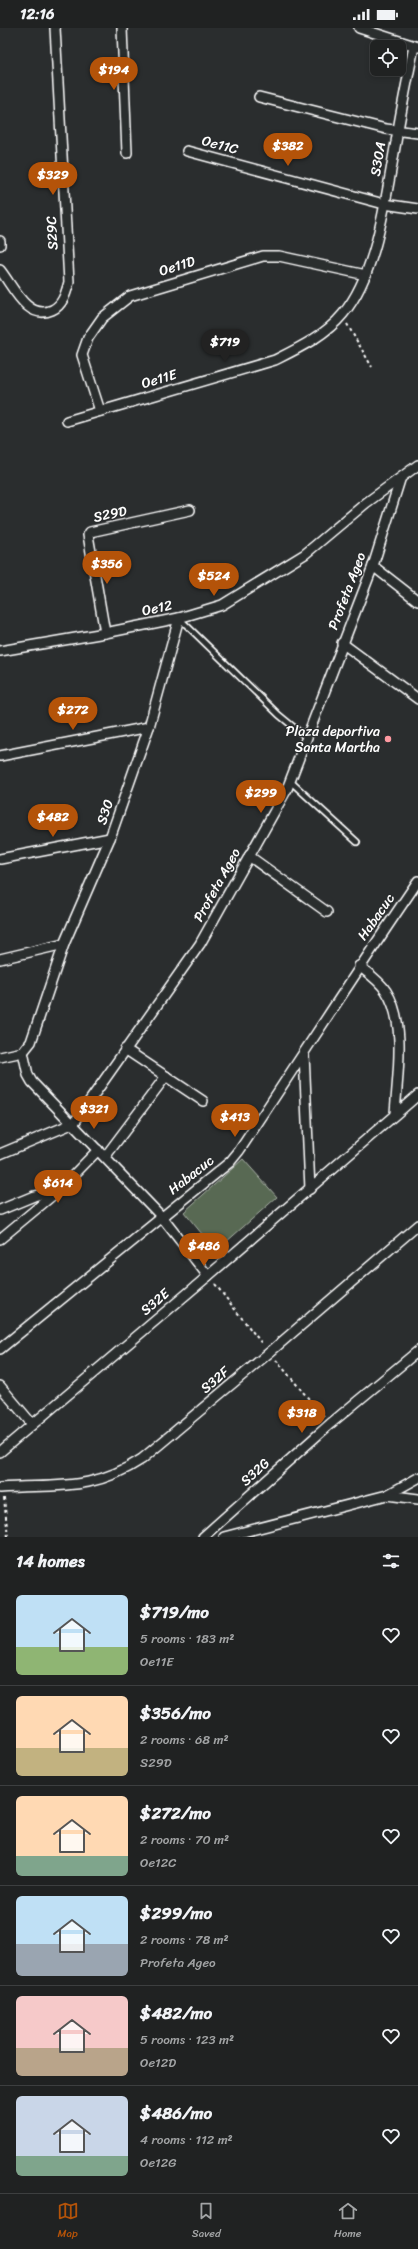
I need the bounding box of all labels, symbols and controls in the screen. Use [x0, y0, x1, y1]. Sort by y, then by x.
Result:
text: 12:16 [20, 1, 55, 27]
map controls [370, 40, 406, 76]
button: locate [370, 40, 406, 76]
pin: $194 [90, 57, 138, 91]
text: $194 [99, 58, 129, 81]
street label: Oe11C [199, 128, 241, 162]
pin: $382 [264, 133, 312, 167]
text: $382 [272, 134, 304, 157]
street label: S30A [363, 140, 393, 178]
pin: $329 [29, 162, 77, 196]
text: $329 [37, 163, 69, 186]
street label: S29C [39, 215, 65, 251]
street label: Oe11D [156, 249, 199, 283]
pin: $719 [201, 329, 249, 363]
text: $719 [210, 330, 240, 353]
street label: Oe11E [138, 362, 181, 396]
street label: S29D [91, 498, 130, 530]
street label: Profeta Ageo [321, 548, 373, 634]
pin: $356 [83, 551, 131, 585]
text: $356 [91, 552, 123, 575]
pin: $524 [190, 563, 238, 597]
text: $524 [198, 564, 230, 587]
street label: Oe12 [140, 593, 174, 623]
pin: $272 [49, 697, 97, 731]
text: $272 [57, 698, 89, 721]
place label: Plaza deportiva Santa Martha [286, 719, 380, 760]
marker: Plaza deportiva Santa Martha [383, 734, 393, 744]
pin: $299 [237, 780, 285, 814]
text: $299 [245, 781, 277, 804]
street label: S30 [89, 796, 121, 828]
pin: $482 [29, 804, 77, 838]
text: $482 [37, 805, 69, 828]
street label: Profeta Ageo [186, 843, 248, 927]
street label: Habacuc [351, 888, 401, 946]
pin: $321 [70, 1096, 118, 1130]
text: $321 [80, 1097, 108, 1120]
pin: $413 [211, 1104, 259, 1138]
text: $413 [220, 1105, 250, 1128]
street label: Habacuc [162, 1149, 220, 1201]
pin: $614 [34, 1170, 82, 1204]
text: $614 [43, 1171, 73, 1194]
pin: $486 [180, 1233, 228, 1267]
text: $486 [188, 1234, 220, 1257]
street label: S32E [135, 1281, 176, 1322]
street label: S32F [195, 1359, 236, 1400]
pin: $318 [278, 1400, 326, 1434]
text: $318 [287, 1401, 317, 1424]
street label: S32G [234, 1451, 276, 1492]
text: 14 homes [16, 1546, 85, 1576]
icon: filters [380, 1550, 402, 1572]
text: $719/mo [140, 1597, 209, 1627]
icon: home [48, 1611, 96, 1659]
icon: heart [380, 1624, 402, 1646]
text: 5 rooms · 183 m² [140, 1627, 234, 1650]
text: Oe11E [140, 1650, 173, 1673]
text: $356/mo [140, 1698, 211, 1728]
icon: home [48, 1712, 96, 1760]
icon: heart [380, 1725, 402, 1747]
text: 2 rooms · 68 m² [140, 1728, 229, 1751]
text: S29D [140, 1751, 171, 1774]
text: $272/mo [140, 1798, 211, 1828]
icon: home [48, 1812, 96, 1860]
icon: heart [380, 1825, 402, 1847]
text: 2 rooms · 70 m² [140, 1828, 229, 1851]
text: Oe12C [140, 1851, 176, 1874]
text: $299/mo [140, 1898, 212, 1928]
icon: home [48, 1912, 96, 1960]
icon: heart [380, 1925, 402, 1947]
text: 2 rooms · 78 m² [140, 1928, 229, 1951]
text: Profeta Ageo [140, 1951, 216, 1974]
text: $482/mo [140, 1998, 212, 2028]
icon: home [48, 2012, 96, 2060]
icon: heart [380, 2025, 402, 2047]
text: 5 rooms · 123 m² [140, 2028, 234, 2051]
text: Oe12D [140, 2051, 176, 2074]
text: $486/mo [140, 2098, 212, 2128]
icon: home [48, 2112, 96, 2160]
icon: heart [380, 2125, 402, 2147]
text: 4 rooms · 112 m² [140, 2128, 233, 2151]
text: Oe12G [140, 2151, 176, 2174]
tab: Map [57, 2200, 79, 2243]
tab: Saved [192, 2200, 221, 2243]
tab: Home [334, 2200, 361, 2243]

